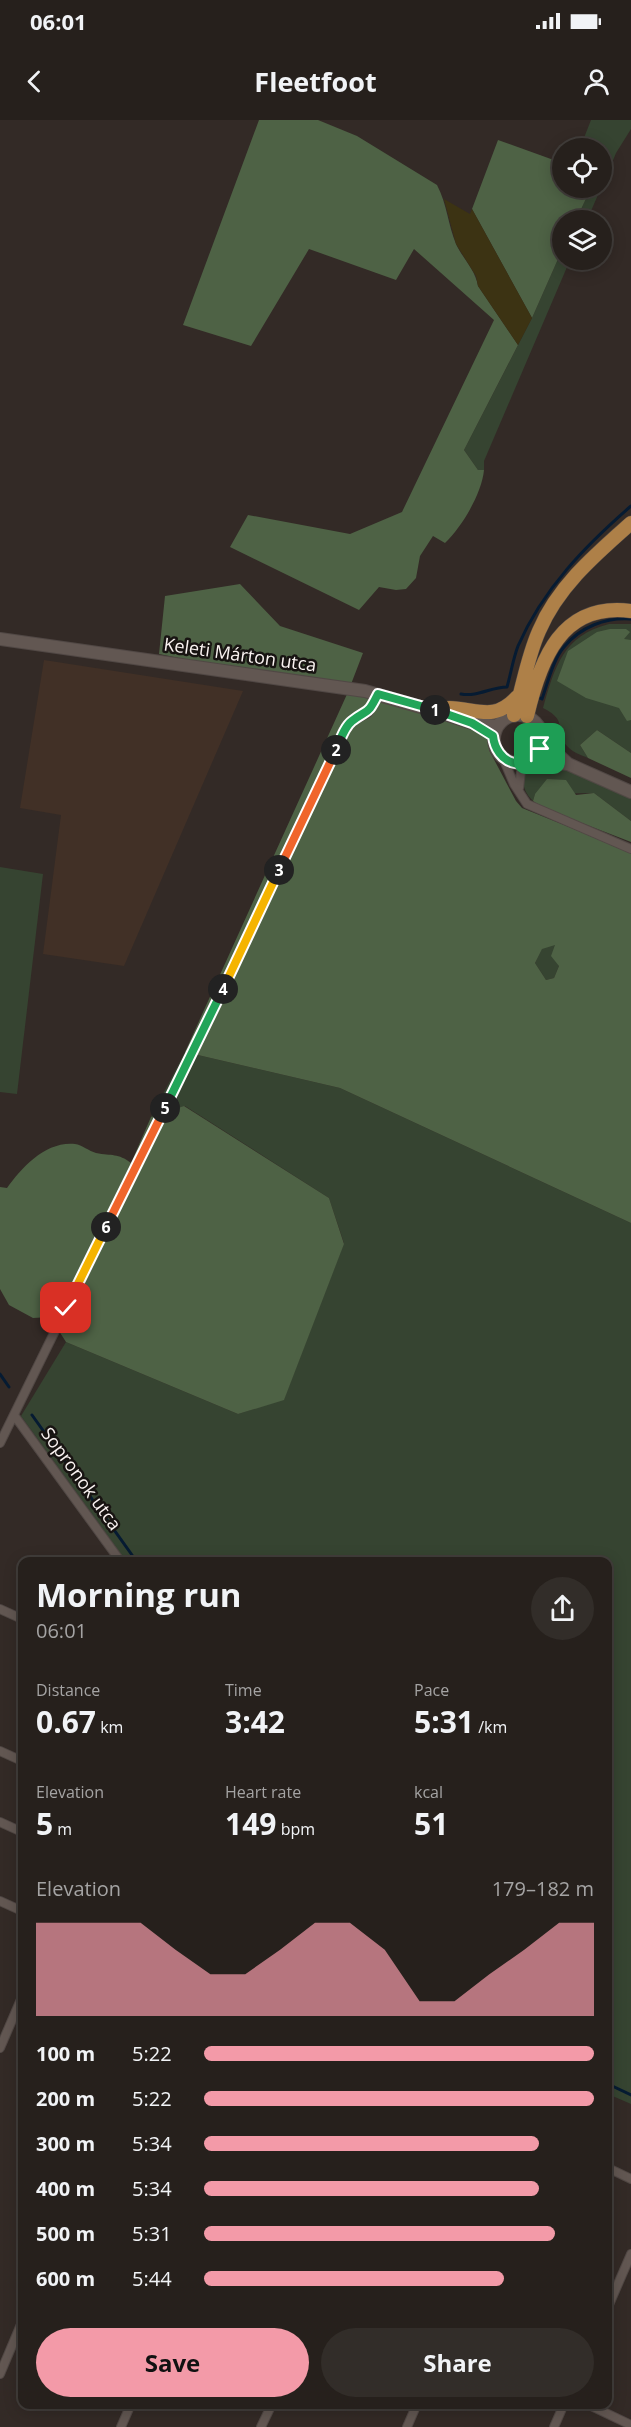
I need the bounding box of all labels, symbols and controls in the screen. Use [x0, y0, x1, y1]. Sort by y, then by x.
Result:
text: 06:01 [30, 6, 87, 36]
text: Fleetfoot [254, 63, 377, 100]
icon: back [18, 65, 51, 98]
icon: person [580, 65, 613, 98]
map controls [552, 138, 612, 270]
button: locate [552, 138, 612, 198]
button: layers [552, 210, 612, 270]
street label: Keleti Márton utca [162, 631, 318, 677]
pin: 1 [420, 695, 450, 725]
text: 1 [430, 699, 440, 721]
pin [514, 723, 565, 774]
icon: arrive [523, 732, 556, 765]
pin: 2 [321, 735, 351, 765]
text: 2 [331, 739, 341, 761]
pin: 3 [264, 855, 294, 885]
text: 3 [274, 859, 284, 881]
pin: 4 [208, 974, 238, 1004]
text: 4 [218, 978, 228, 1000]
pin: 5 [150, 1093, 180, 1123]
text: 5 [160, 1097, 170, 1119]
pin: 6 [91, 1212, 121, 1242]
text: 6 [101, 1216, 111, 1238]
pin [40, 1282, 91, 1333]
icon: check [49, 1291, 82, 1324]
street label: Sopronok utca [36, 1422, 127, 1535]
text: Morning run [36, 1572, 242, 1617]
button: share [531, 1577, 594, 1640]
text: 06:01 [36, 1617, 87, 1644]
text: Distance [36, 1679, 100, 1701]
text: Time [225, 1679, 262, 1701]
text: Pace [414, 1679, 449, 1701]
text: 0.67 [36, 1701, 96, 1742]
text: 3:42 [225, 1701, 285, 1742]
text: 5:31 [414, 1701, 474, 1742]
text: km [96, 1716, 123, 1738]
text: /km [474, 1716, 507, 1738]
text: Elevation [36, 1781, 104, 1803]
text: Heart rate [225, 1781, 301, 1803]
text: kcal [414, 1781, 443, 1803]
text: 5 [36, 1803, 53, 1844]
text: 149 [225, 1803, 276, 1844]
text: 51 [414, 1803, 448, 1844]
text: m [53, 1818, 72, 1840]
text: bpm [276, 1818, 315, 1840]
text: Elevation [36, 1875, 121, 1902]
text: 179–182 m [492, 1875, 594, 1902]
text: 100 m [36, 2040, 95, 2067]
text: 5:22 [132, 2040, 172, 2067]
text: 200 m [36, 2085, 95, 2112]
text: 5:22 [132, 2085, 172, 2112]
text: 300 m [36, 2130, 95, 2157]
text: 5:34 [132, 2130, 172, 2157]
text: 400 m [36, 2175, 95, 2202]
text: 5:34 [132, 2175, 172, 2202]
text: 500 m [36, 2220, 95, 2247]
text: 5:31 [132, 2220, 172, 2247]
text: 600 m [36, 2265, 95, 2292]
text: 5:44 [132, 2265, 172, 2292]
button: Save [36, 2328, 309, 2397]
button: Share [321, 2328, 594, 2397]

